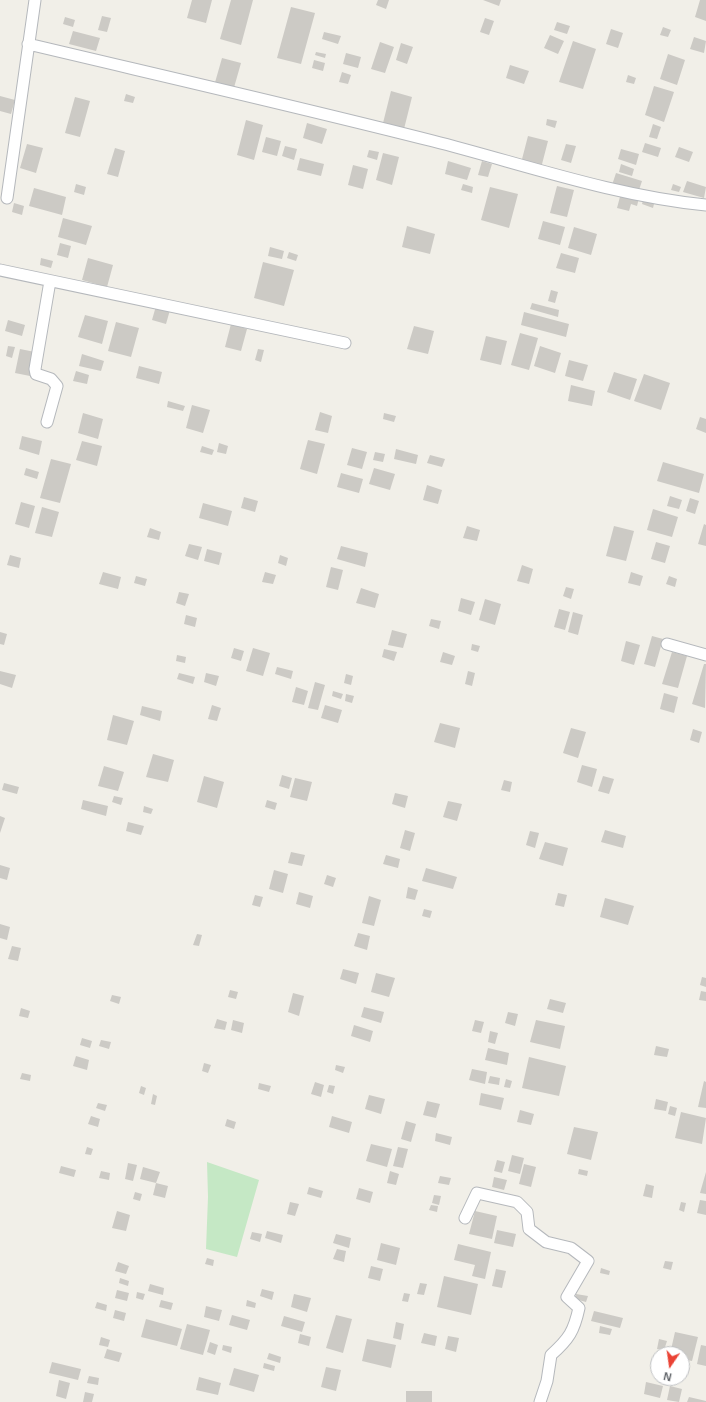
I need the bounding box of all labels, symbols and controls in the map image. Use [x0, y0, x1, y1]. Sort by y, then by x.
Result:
north arrow [650, 1346, 690, 1386]
text: N [662, 1370, 673, 1383]

